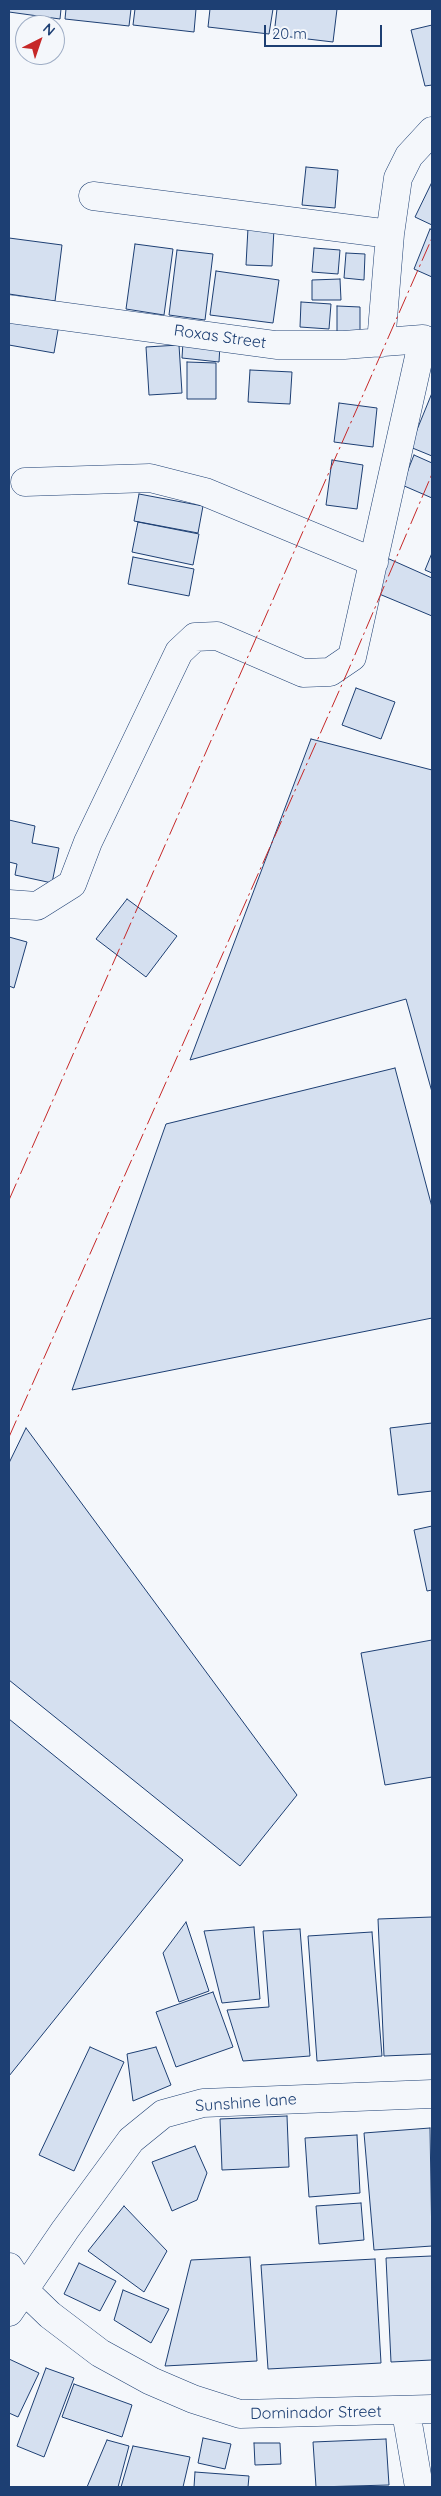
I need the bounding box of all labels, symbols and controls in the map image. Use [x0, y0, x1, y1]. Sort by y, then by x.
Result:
north arrow [15, 15, 65, 65]
scale bar [266, 15, 384, 47]
text: N [39, 19, 59, 40]
text: 20 m [272, 24, 307, 43]
street label: Roxas Street [173, 321, 267, 353]
street label: Sunshine lane [195, 2090, 297, 2116]
street label: Dominador Street [250, 2402, 382, 2424]

